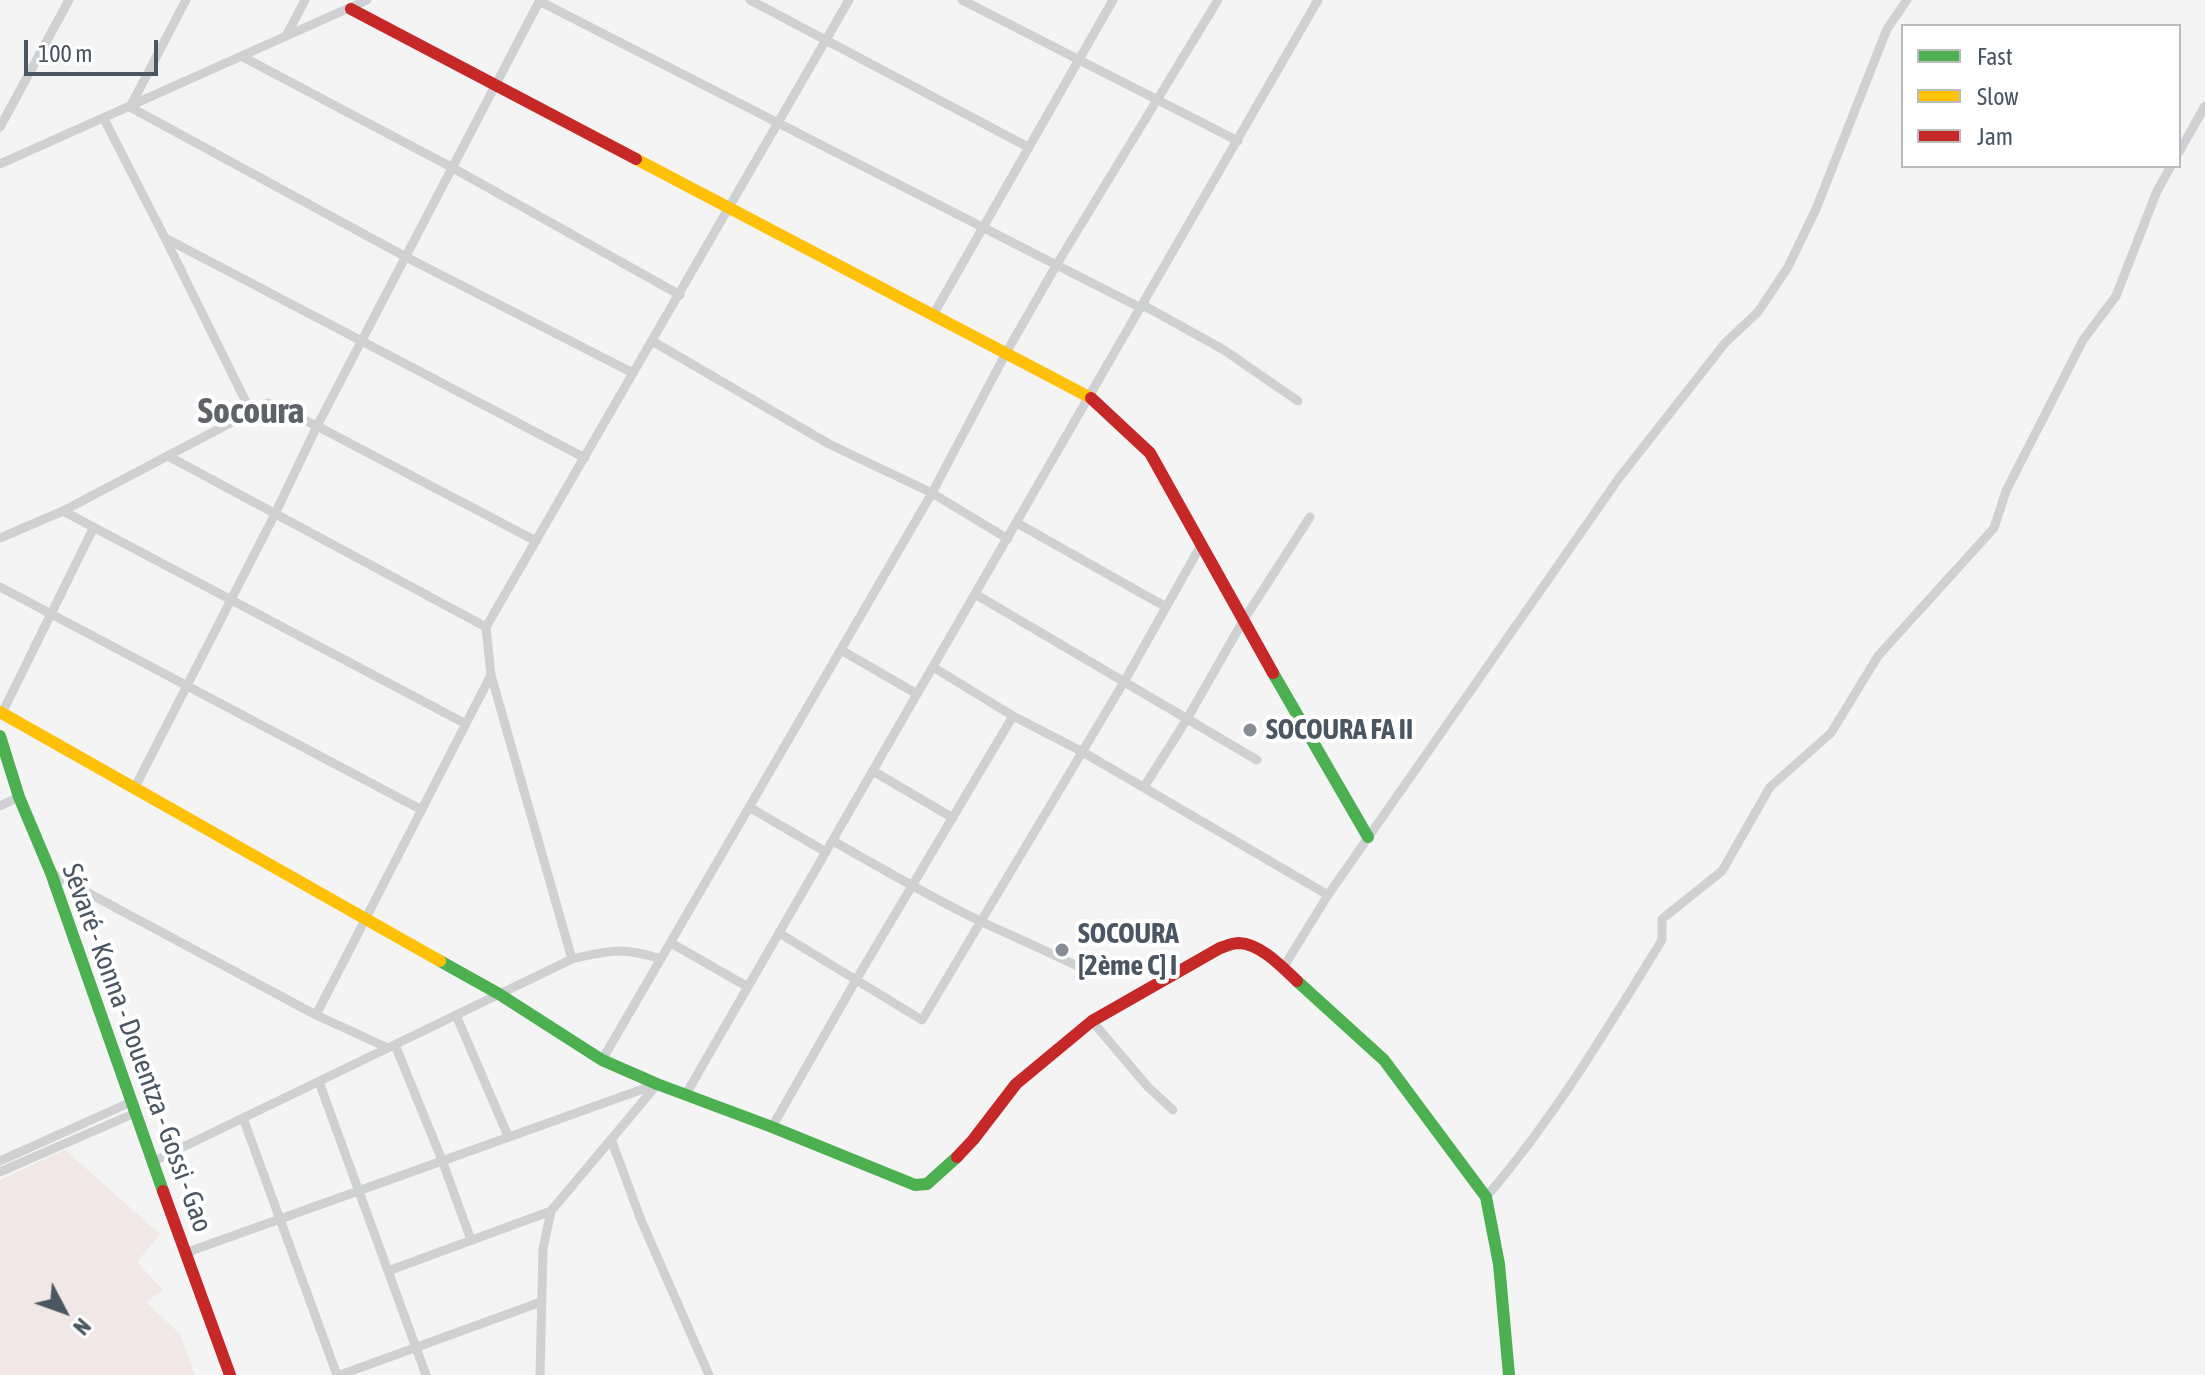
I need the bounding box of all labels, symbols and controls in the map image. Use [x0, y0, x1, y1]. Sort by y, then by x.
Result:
scale bar [28, 24, 162, 74]
legend [1901, 24, 2181, 168]
text: 100 m [38, 40, 92, 67]
text: Fast [1977, 43, 2013, 70]
text: Slow [1977, 83, 2019, 110]
text: Jam [1977, 123, 2013, 150]
district label: Socoura [198, 390, 304, 434]
place label: SOCOURA FA II [1266, 713, 1413, 747]
marker: SOCOURA FA II [1241, 721, 1259, 739]
street label: Sévaré - Konna - Douentza - Gossi - Gao [55, 859, 219, 1237]
place label: SOCOURA [2ème C] I [1078, 917, 1179, 983]
marker: SOCOURA [2ème C] I [1053, 941, 1071, 959]
north arrow [24, 1271, 104, 1351]
text: N [68, 1313, 96, 1340]

